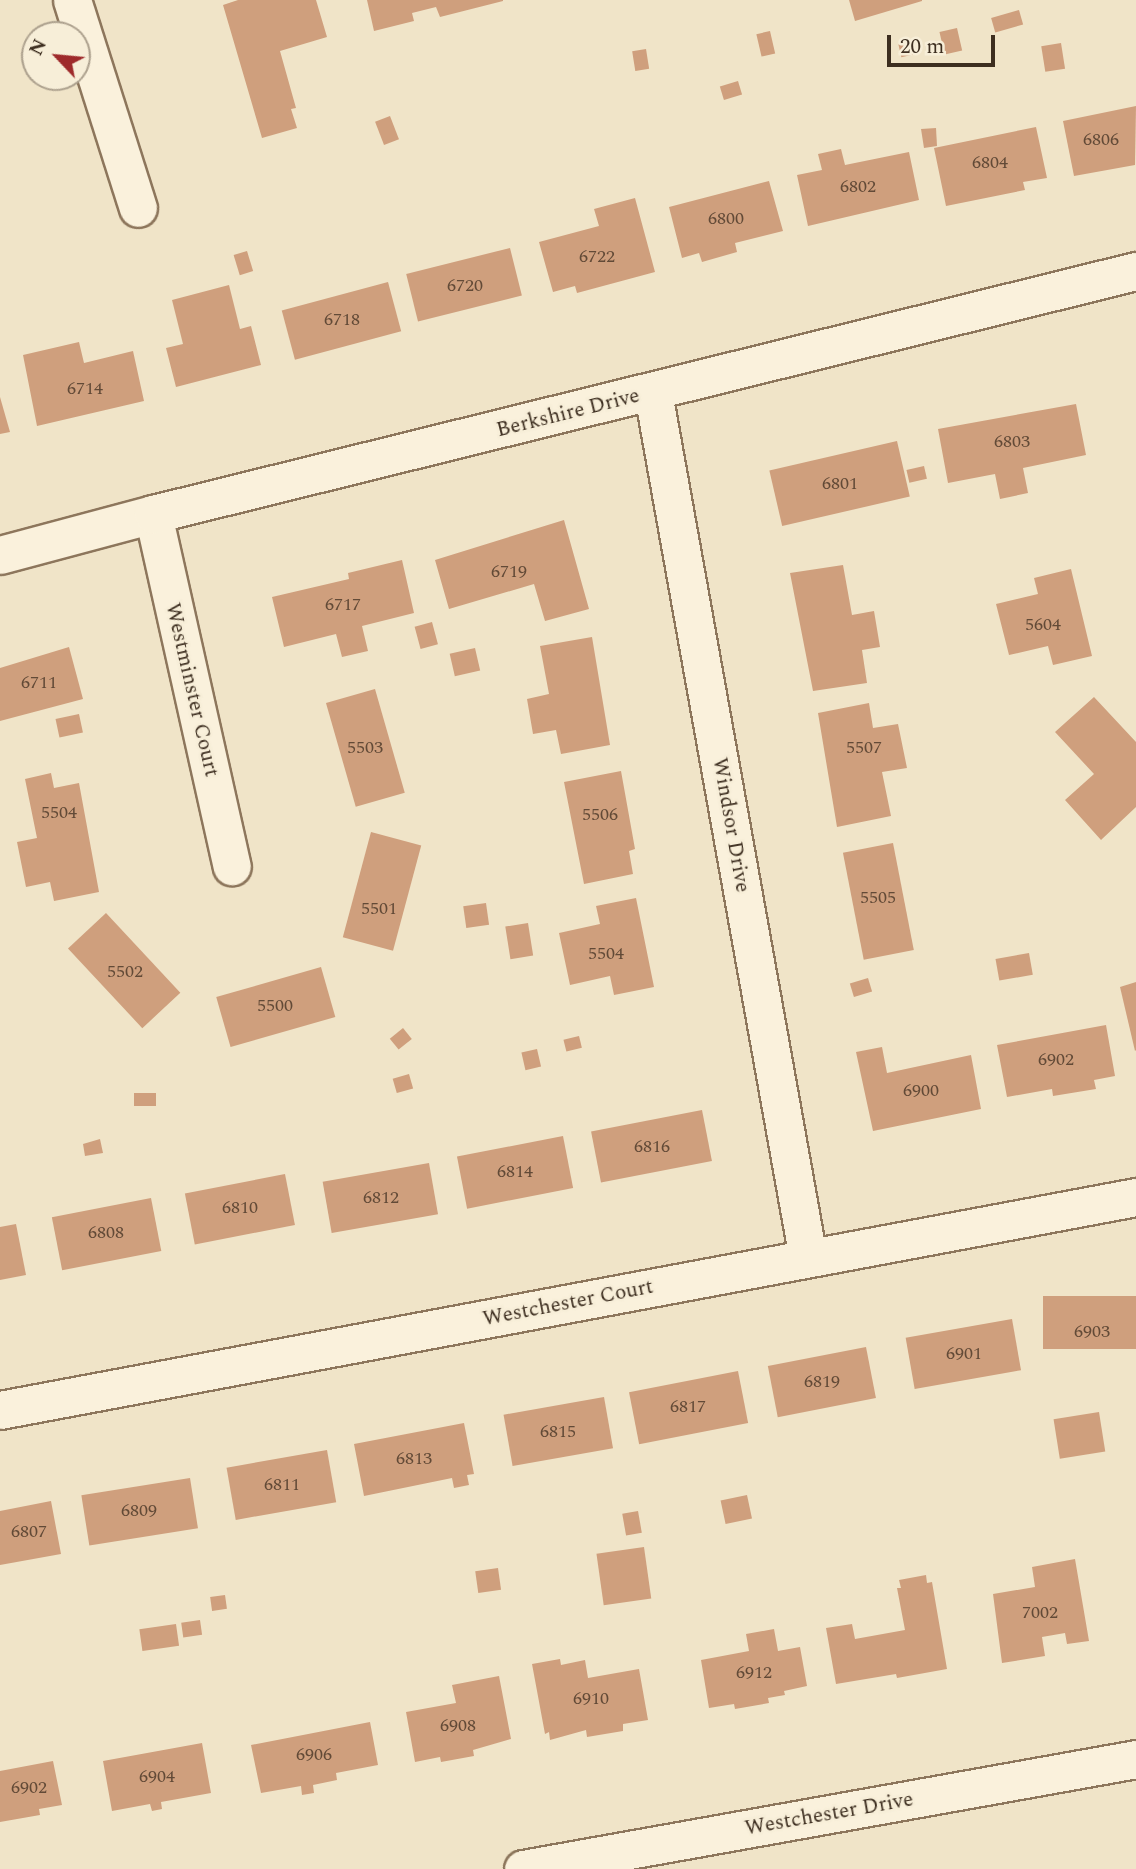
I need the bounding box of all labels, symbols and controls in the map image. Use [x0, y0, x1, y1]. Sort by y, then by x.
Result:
north arrow [21, 21, 91, 91]
scale bar [891, 21, 1000, 65]
text: 20 m [900, 31, 944, 63]
text: N [22, 34, 55, 61]
house number: 6806 [1083, 129, 1119, 151]
house number: 6804 [972, 152, 1008, 174]
house number: 6802 [840, 176, 876, 198]
house number: 6800 [708, 208, 744, 230]
house number: 6722 [579, 246, 615, 268]
house number: 6720 [447, 275, 483, 297]
house number: 6718 [324, 309, 360, 331]
house number: 6714 [67, 378, 103, 400]
street label: Berkshire Drive [494, 383, 642, 443]
house number: 6803 [994, 431, 1030, 453]
house number: 6801 [822, 473, 858, 495]
house number: 6719 [491, 561, 527, 583]
house number: 6717 [325, 594, 361, 616]
street label: Westminster Court [160, 601, 224, 779]
house number: 5604 [1025, 614, 1061, 636]
house number: 6711 [21, 672, 57, 694]
house number: 5503 [347, 737, 383, 759]
house number: 5507 [846, 737, 882, 759]
street label: Windsor Drive [707, 756, 755, 894]
house number: 5504 [41, 802, 77, 824]
house number: 5506 [582, 804, 618, 826]
house number: 5505 [860, 887, 896, 909]
house number: 5501 [361, 898, 397, 920]
house number: 5504 [588, 943, 624, 965]
house number: 5502 [107, 961, 143, 983]
house number: 5500 [257, 995, 293, 1017]
house number: 6902 [1038, 1049, 1074, 1071]
house number: 6900 [903, 1080, 939, 1102]
house number: 6816 [634, 1136, 670, 1158]
house number: 6814 [497, 1161, 533, 1183]
house number: 6812 [363, 1187, 399, 1209]
house number: 6810 [222, 1197, 258, 1219]
house number: 6808 [88, 1222, 124, 1244]
street label: Westchester Court [481, 1274, 655, 1332]
house number: 6903 [1074, 1321, 1110, 1343]
house number: 6901 [946, 1343, 982, 1365]
house number: 6819 [804, 1371, 840, 1393]
house number: 6817 [670, 1396, 706, 1418]
house number: 6815 [540, 1421, 576, 1443]
house number: 6813 [396, 1448, 432, 1470]
house number: 6811 [264, 1474, 300, 1496]
house number: 6809 [121, 1500, 157, 1522]
house number: 6807 [11, 1521, 47, 1543]
house number: 7002 [1022, 1602, 1058, 1624]
house number: 6912 [736, 1662, 772, 1684]
house number: 6910 [573, 1688, 609, 1710]
house number: 6908 [440, 1715, 476, 1737]
house number: 6906 [296, 1744, 332, 1766]
house number: 6904 [139, 1766, 175, 1788]
house number: 6902 [11, 1777, 47, 1799]
street label: Westchester Drive [743, 1787, 915, 1841]

